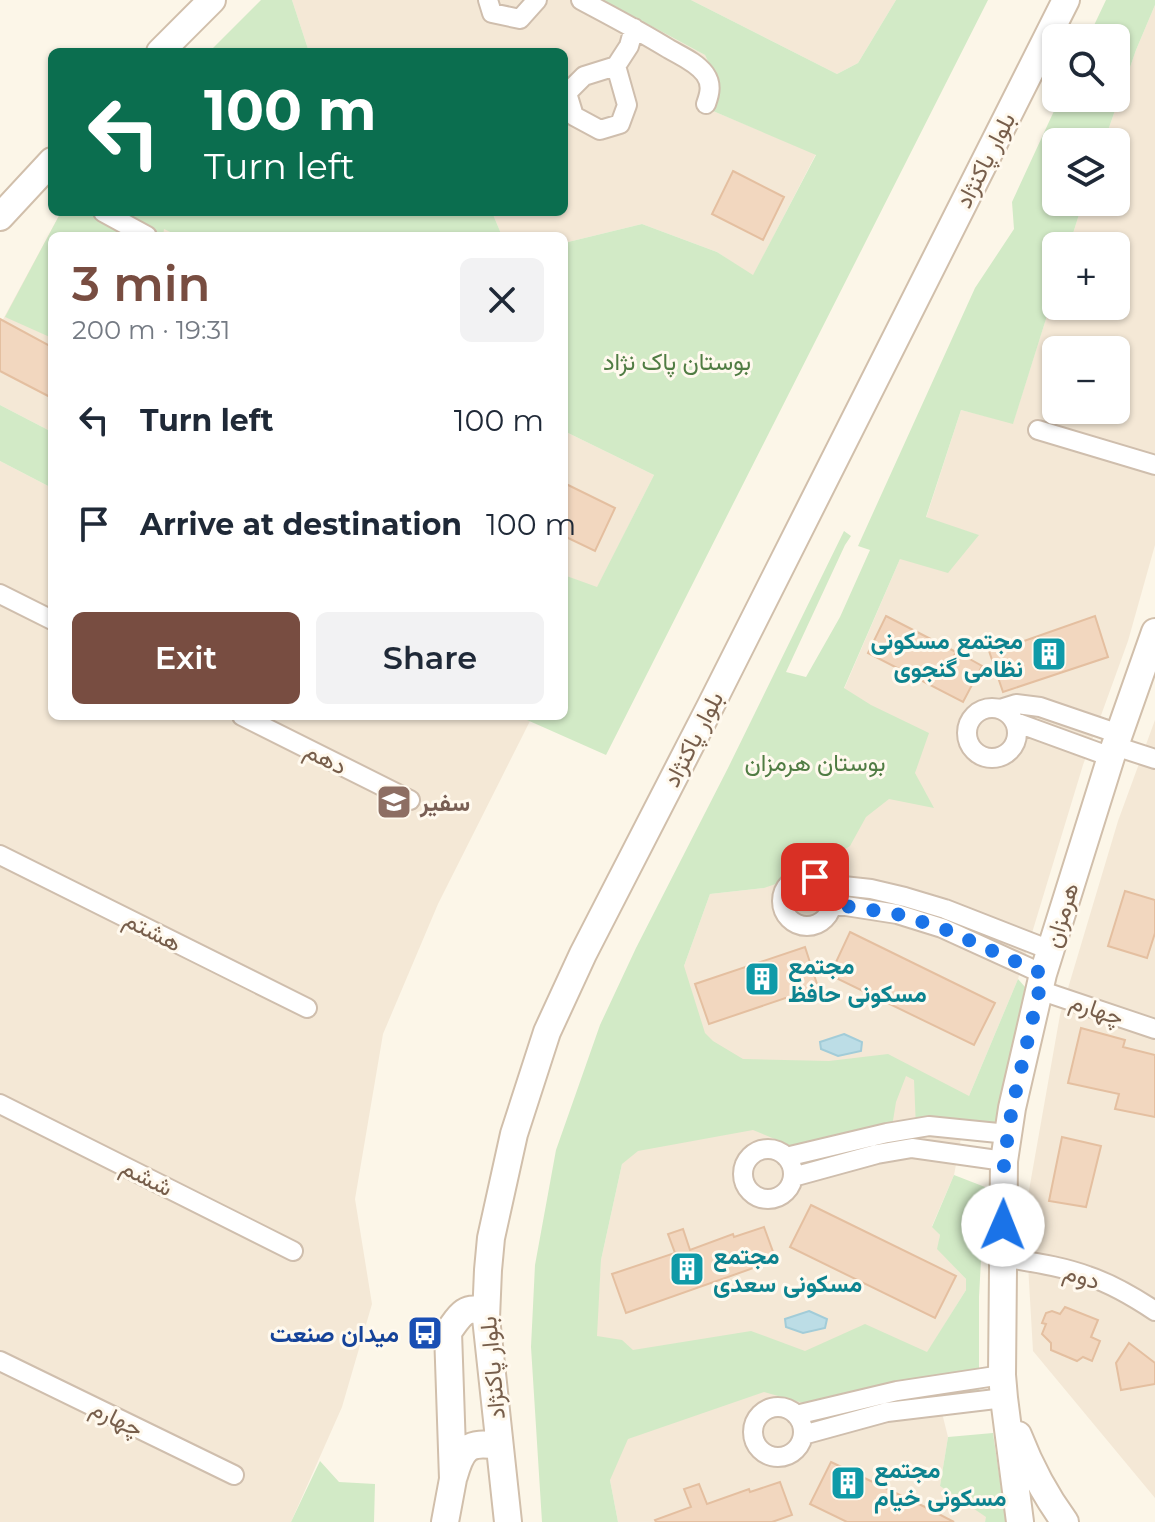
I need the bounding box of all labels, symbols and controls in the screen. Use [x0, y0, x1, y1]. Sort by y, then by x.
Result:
map controls [1042, 24, 1130, 424]
button: search [1042, 24, 1130, 112]
text: 100 m [204, 76, 377, 144]
icon: left [72, 80, 176, 184]
street label: بلوار پاکنژاد [949, 107, 1023, 214]
button: layers [1042, 128, 1130, 216]
text: Turn left [204, 144, 355, 188]
button: + [1042, 232, 1130, 320]
text: 3 min [72, 255, 210, 313]
button: close [460, 258, 544, 342]
text: 200 m · 19:31 [72, 314, 231, 346]
button: − [1042, 336, 1130, 424]
park label: بوستان پاک نژاد [603, 347, 751, 378]
icon: left [72, 398, 116, 442]
text: Turn left [140, 402, 273, 439]
text: 100 m [454, 402, 544, 439]
icon: arrive [72, 502, 116, 546]
text: Arrive at destination [140, 506, 462, 543]
text: 100 m [486, 506, 576, 543]
button: Exit [72, 612, 300, 704]
button: Share [316, 612, 544, 704]
place label: مجتمع مسکونی نظامی گنجوی [871, 626, 1023, 684]
building icon: مجتمع مسکونی نظامی گنجوی [1030, 635, 1068, 673]
street label: بلوار پاکنژاد [657, 686, 731, 793]
street label: دهم [299, 735, 352, 783]
park label: بوستان هرمزان [745, 748, 885, 778]
school or university icon: سفیر [375, 783, 413, 821]
place label: سفیر [419, 788, 470, 818]
pin [781, 843, 849, 911]
icon: arrive [793, 855, 837, 899]
street label: هرمزان [1037, 879, 1086, 951]
street label: هشتم [118, 904, 187, 959]
place label: مجتمع مسکونی حافظ [788, 951, 927, 1009]
building icon: مجتمع مسکونی حافظ [743, 960, 781, 998]
street label: چهارم [1066, 986, 1128, 1034]
street label: ششم [115, 1152, 178, 1204]
position arrow [961, 1183, 1045, 1267]
place label: مجتمع مسکونی سعدی [713, 1241, 862, 1299]
building icon: مجتمع مسکونی سعدی [668, 1250, 706, 1288]
street label: دوم [1060, 1257, 1104, 1297]
bus stop icon: میدان صنعت [406, 1314, 444, 1352]
street label: بلوار پاکنژاد [473, 1315, 513, 1421]
place label: میدان صنعت [270, 1319, 399, 1348]
street label: چهارم [85, 1393, 148, 1445]
place label: مجتمع مسکونی خیام [874, 1455, 1006, 1514]
building icon: مجتمع مسکونی خیام [829, 1464, 867, 1502]

